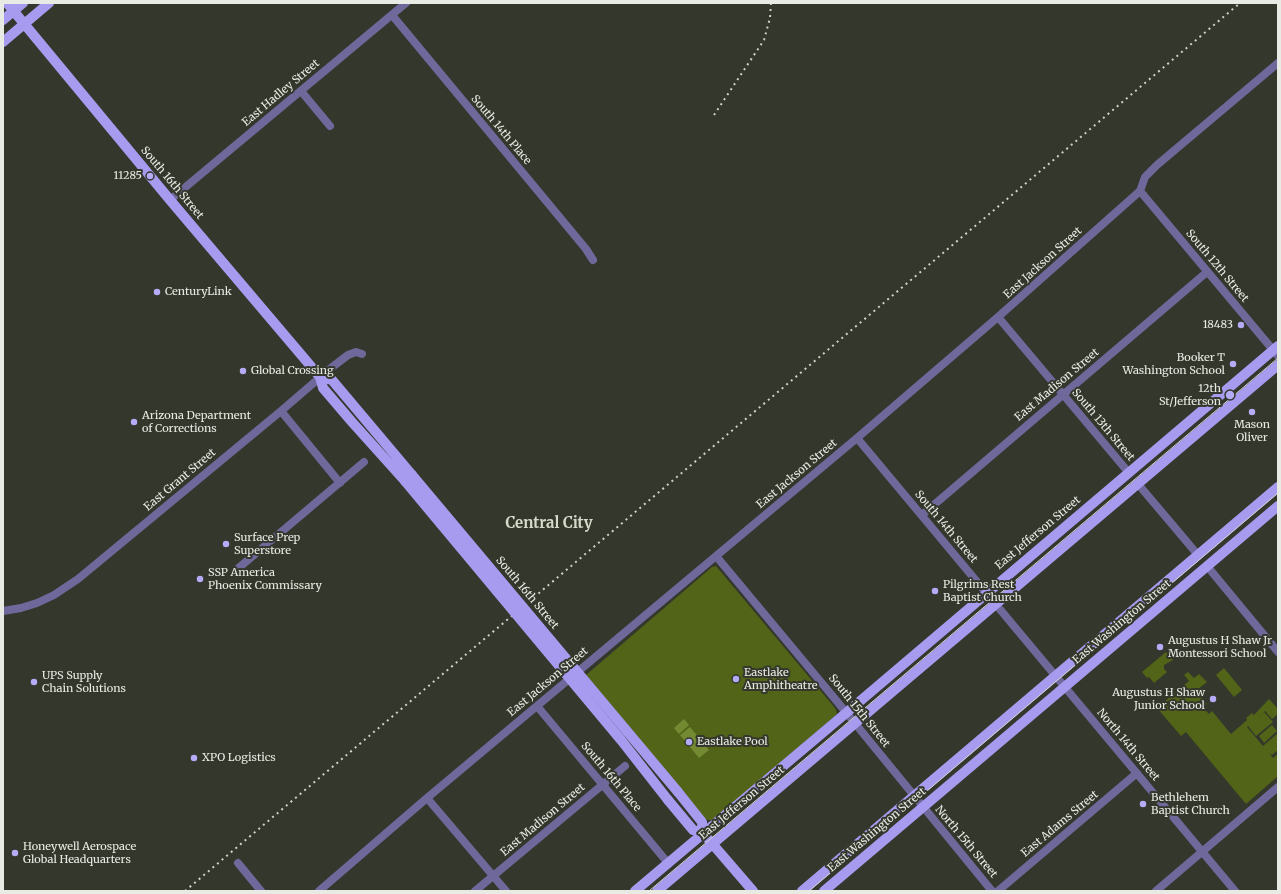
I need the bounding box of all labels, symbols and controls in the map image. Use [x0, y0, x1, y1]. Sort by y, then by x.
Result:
street label: East Hadley Street [240, 57, 322, 129]
street label: South 14th Place [468, 93, 534, 167]
street label: South 16th Street [138, 144, 206, 222]
place label: 11285 [114, 169, 142, 183]
marker: 11285 [145, 171, 155, 181]
street label: East Jackson Street [1001, 224, 1085, 302]
street label: South 12th Street [1183, 227, 1251, 305]
place label: CenturyLink [165, 285, 232, 299]
marker: CenturyLink [152, 287, 162, 297]
place label: 18483 [1203, 318, 1233, 332]
marker: 18483 [1236, 320, 1246, 330]
street label: East Madison Street [1012, 346, 1102, 424]
place label: Booker T Washington School [1122, 351, 1225, 377]
marker: Booker T Washington School [1228, 359, 1238, 369]
place label: Global Crossing [251, 364, 334, 378]
marker: Global Crossing [238, 366, 248, 376]
place label: 12th St/Jefferson [1159, 382, 1221, 408]
street label: South 13th Street [1069, 386, 1137, 464]
marker: 12th St/Jefferson [1224, 389, 1236, 401]
marker: Mason Oliver [1247, 407, 1257, 417]
place label: Arizona Department of Corrections [142, 409, 251, 435]
marker: Arizona Department of Corrections [129, 417, 139, 427]
place label: Mason Oliver [1234, 418, 1270, 444]
street label: East Jackson Street [754, 437, 840, 511]
street label: East Grant Street [141, 446, 219, 514]
street label: South 14th Street [912, 488, 980, 566]
street label: East Jefferson Street [993, 493, 1083, 573]
district label: Central City [505, 515, 593, 533]
place label: Surface Prep Superstore [234, 531, 300, 557]
marker: Surface Prep Superstore [221, 539, 231, 549]
street label: South 16th Street [493, 554, 561, 632]
place label: SSP America Phoenix Commissary [208, 566, 322, 592]
marker: SSP America Phoenix Commissary [195, 574, 205, 584]
street label: East Washington Street [1070, 577, 1174, 667]
place label: Pilgrims Rest Baptist Church [943, 578, 1022, 604]
marker: Pilgrims Rest Baptist Church [930, 586, 940, 596]
place label: Augustus H Shaw Jr Montessori School [1168, 634, 1272, 660]
marker: Augustus H Shaw Jr Montessori School [1155, 642, 1165, 652]
street label: East Jackson Street [505, 645, 591, 719]
place label: Eastlake Amphitheatre [744, 666, 818, 692]
place label: UPS Supply Chain Solutions [42, 669, 126, 695]
street label: South 15th Street [825, 672, 893, 750]
marker: Eastlake Amphitheatre [731, 674, 741, 684]
marker: UPS Supply Chain Solutions [29, 677, 39, 687]
place label: Augustus H Shaw Junior School [1112, 686, 1205, 712]
marker: Augustus H Shaw Junior School [1208, 694, 1218, 704]
street label: North 14th Street [1094, 706, 1162, 784]
place label: Eastlake Pool [697, 735, 768, 749]
marker: Eastlake Pool [684, 737, 694, 747]
street label: South 16th Place [578, 740, 644, 814]
place label: XPO Logistics [202, 751, 276, 765]
marker: XPO Logistics [189, 753, 199, 763]
street label: East Jefferson Street [697, 763, 787, 843]
street label: East Madison Street [498, 781, 588, 859]
street label: East Washington Street [825, 785, 929, 875]
street label: East Adams Street [1019, 788, 1101, 860]
place label: Bethlehem Baptist Church [1151, 791, 1230, 817]
marker: Bethlehem Baptist Church [1138, 799, 1148, 809]
street label: North 15th Street [932, 803, 1000, 881]
place label: Honeywell Aerospace Global Headquarters [23, 840, 136, 866]
marker: Honeywell Aerospace Global Headquarters [10, 848, 20, 858]

